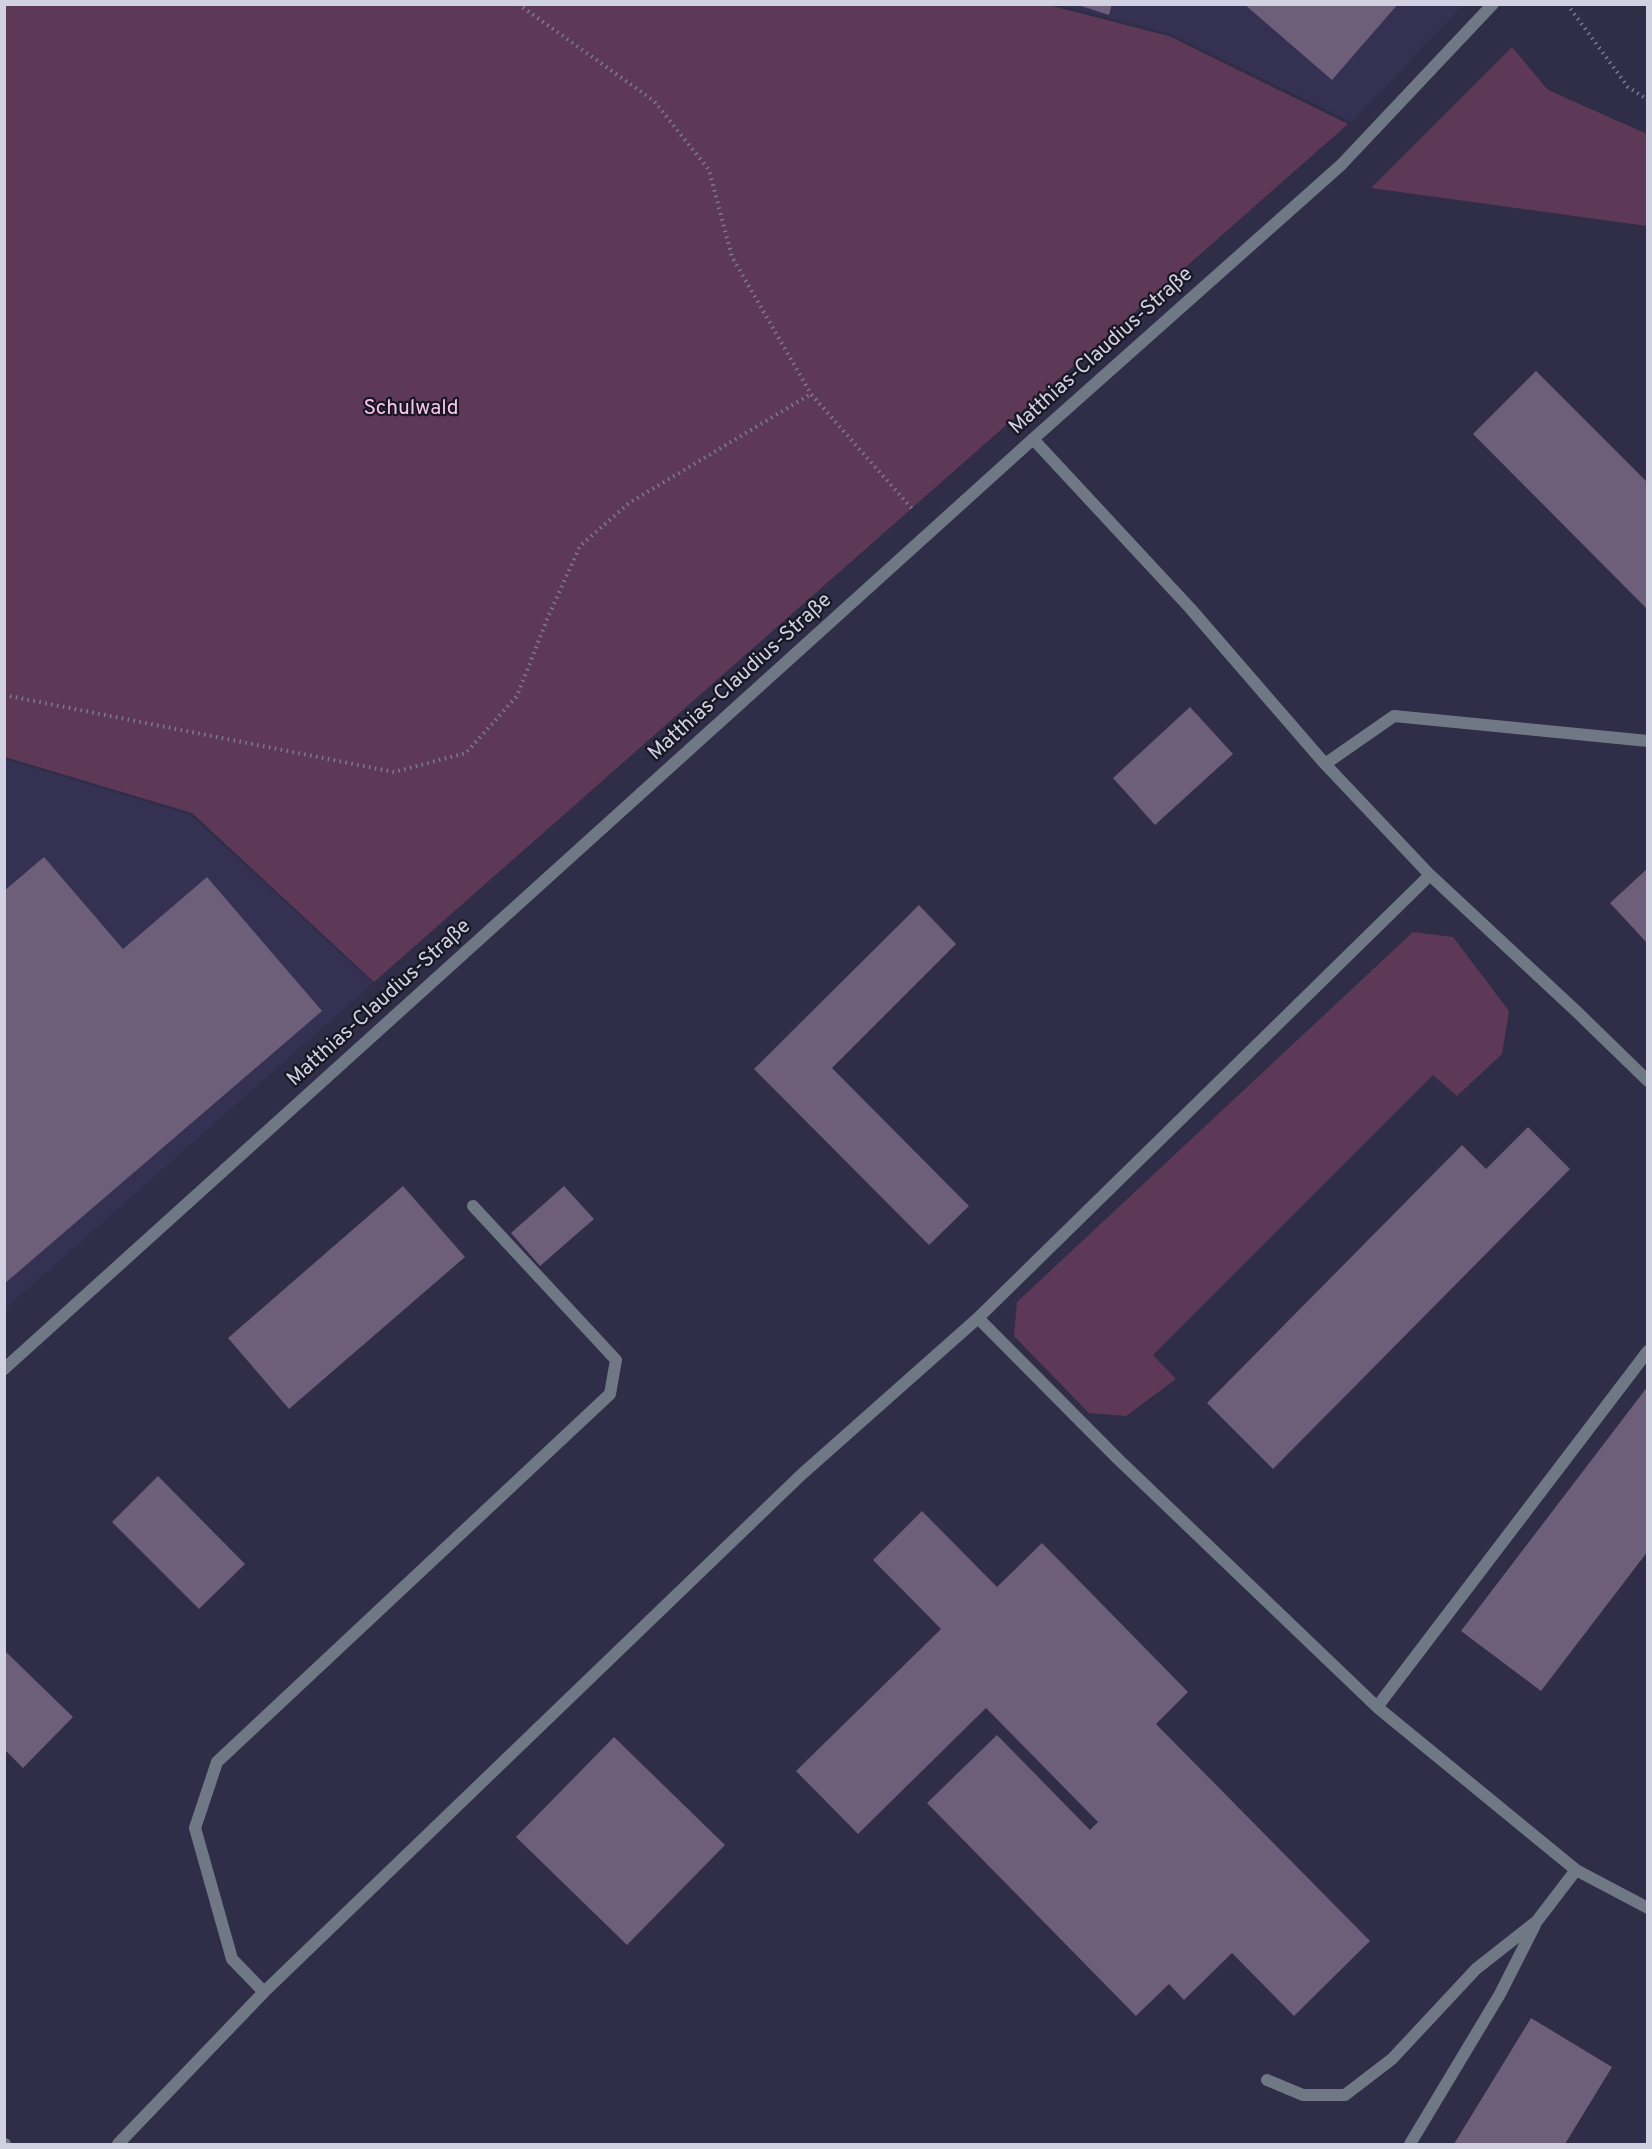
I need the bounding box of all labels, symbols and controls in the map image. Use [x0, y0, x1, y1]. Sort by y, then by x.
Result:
street label: Matthias-Claudius-Straße [1005, 263, 1199, 441]
park label: Schulwald [363, 397, 459, 423]
street label: Matthias-Claudius-Straße [644, 589, 838, 767]
street label: Matthias-Claudius-Straße [283, 915, 477, 1093]

